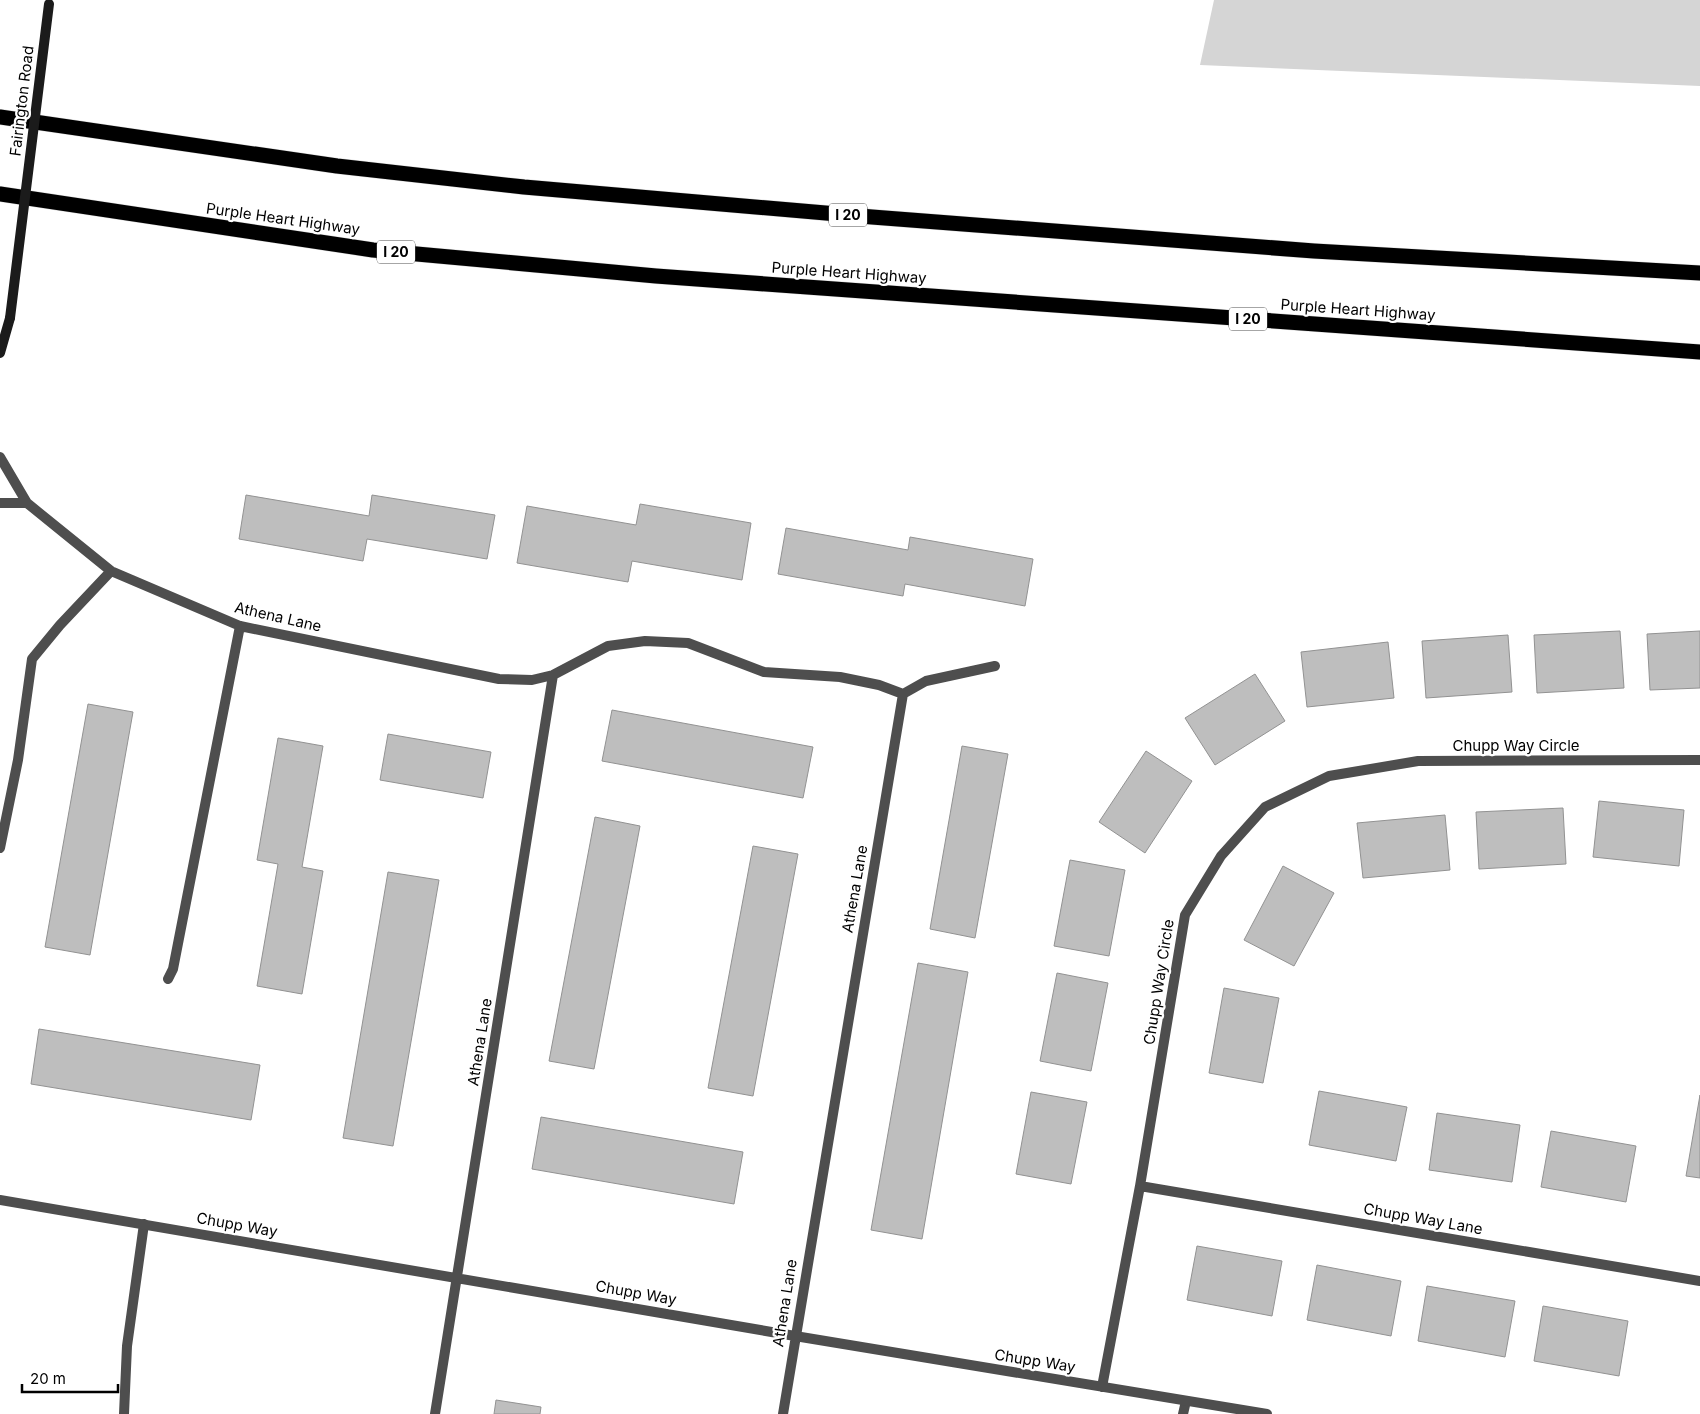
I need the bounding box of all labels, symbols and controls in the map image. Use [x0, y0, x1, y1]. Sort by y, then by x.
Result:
street label: Fairington Road [5, 45, 38, 157]
street label: Purple Heart Highway [205, 198, 362, 239]
road number: I 20 [829, 204, 867, 226]
road number: I 20 [377, 240, 415, 264]
street label: Purple Heart Highway [771, 258, 928, 287]
street label: Purple Heart Highway [1280, 295, 1437, 324]
road number: I 20 [1229, 308, 1267, 330]
street label: Athena Lane [233, 597, 323, 636]
street label: Chupp Way Circle [1452, 736, 1580, 755]
street label: Athena Lane [837, 844, 872, 934]
street label: Chupp Way Circle [1139, 918, 1178, 1046]
street label: Athena Lane [463, 997, 496, 1087]
street label: Chupp Way Lane [1362, 1199, 1484, 1238]
street label: Chupp Way [195, 1208, 280, 1241]
street label: Athena Lane [768, 1258, 801, 1348]
street label: Chupp Way [594, 1276, 679, 1309]
street label: Chupp Way [993, 1345, 1078, 1376]
scale bar [22, 1362, 119, 1394]
text: 20 m [30, 1369, 66, 1388]

